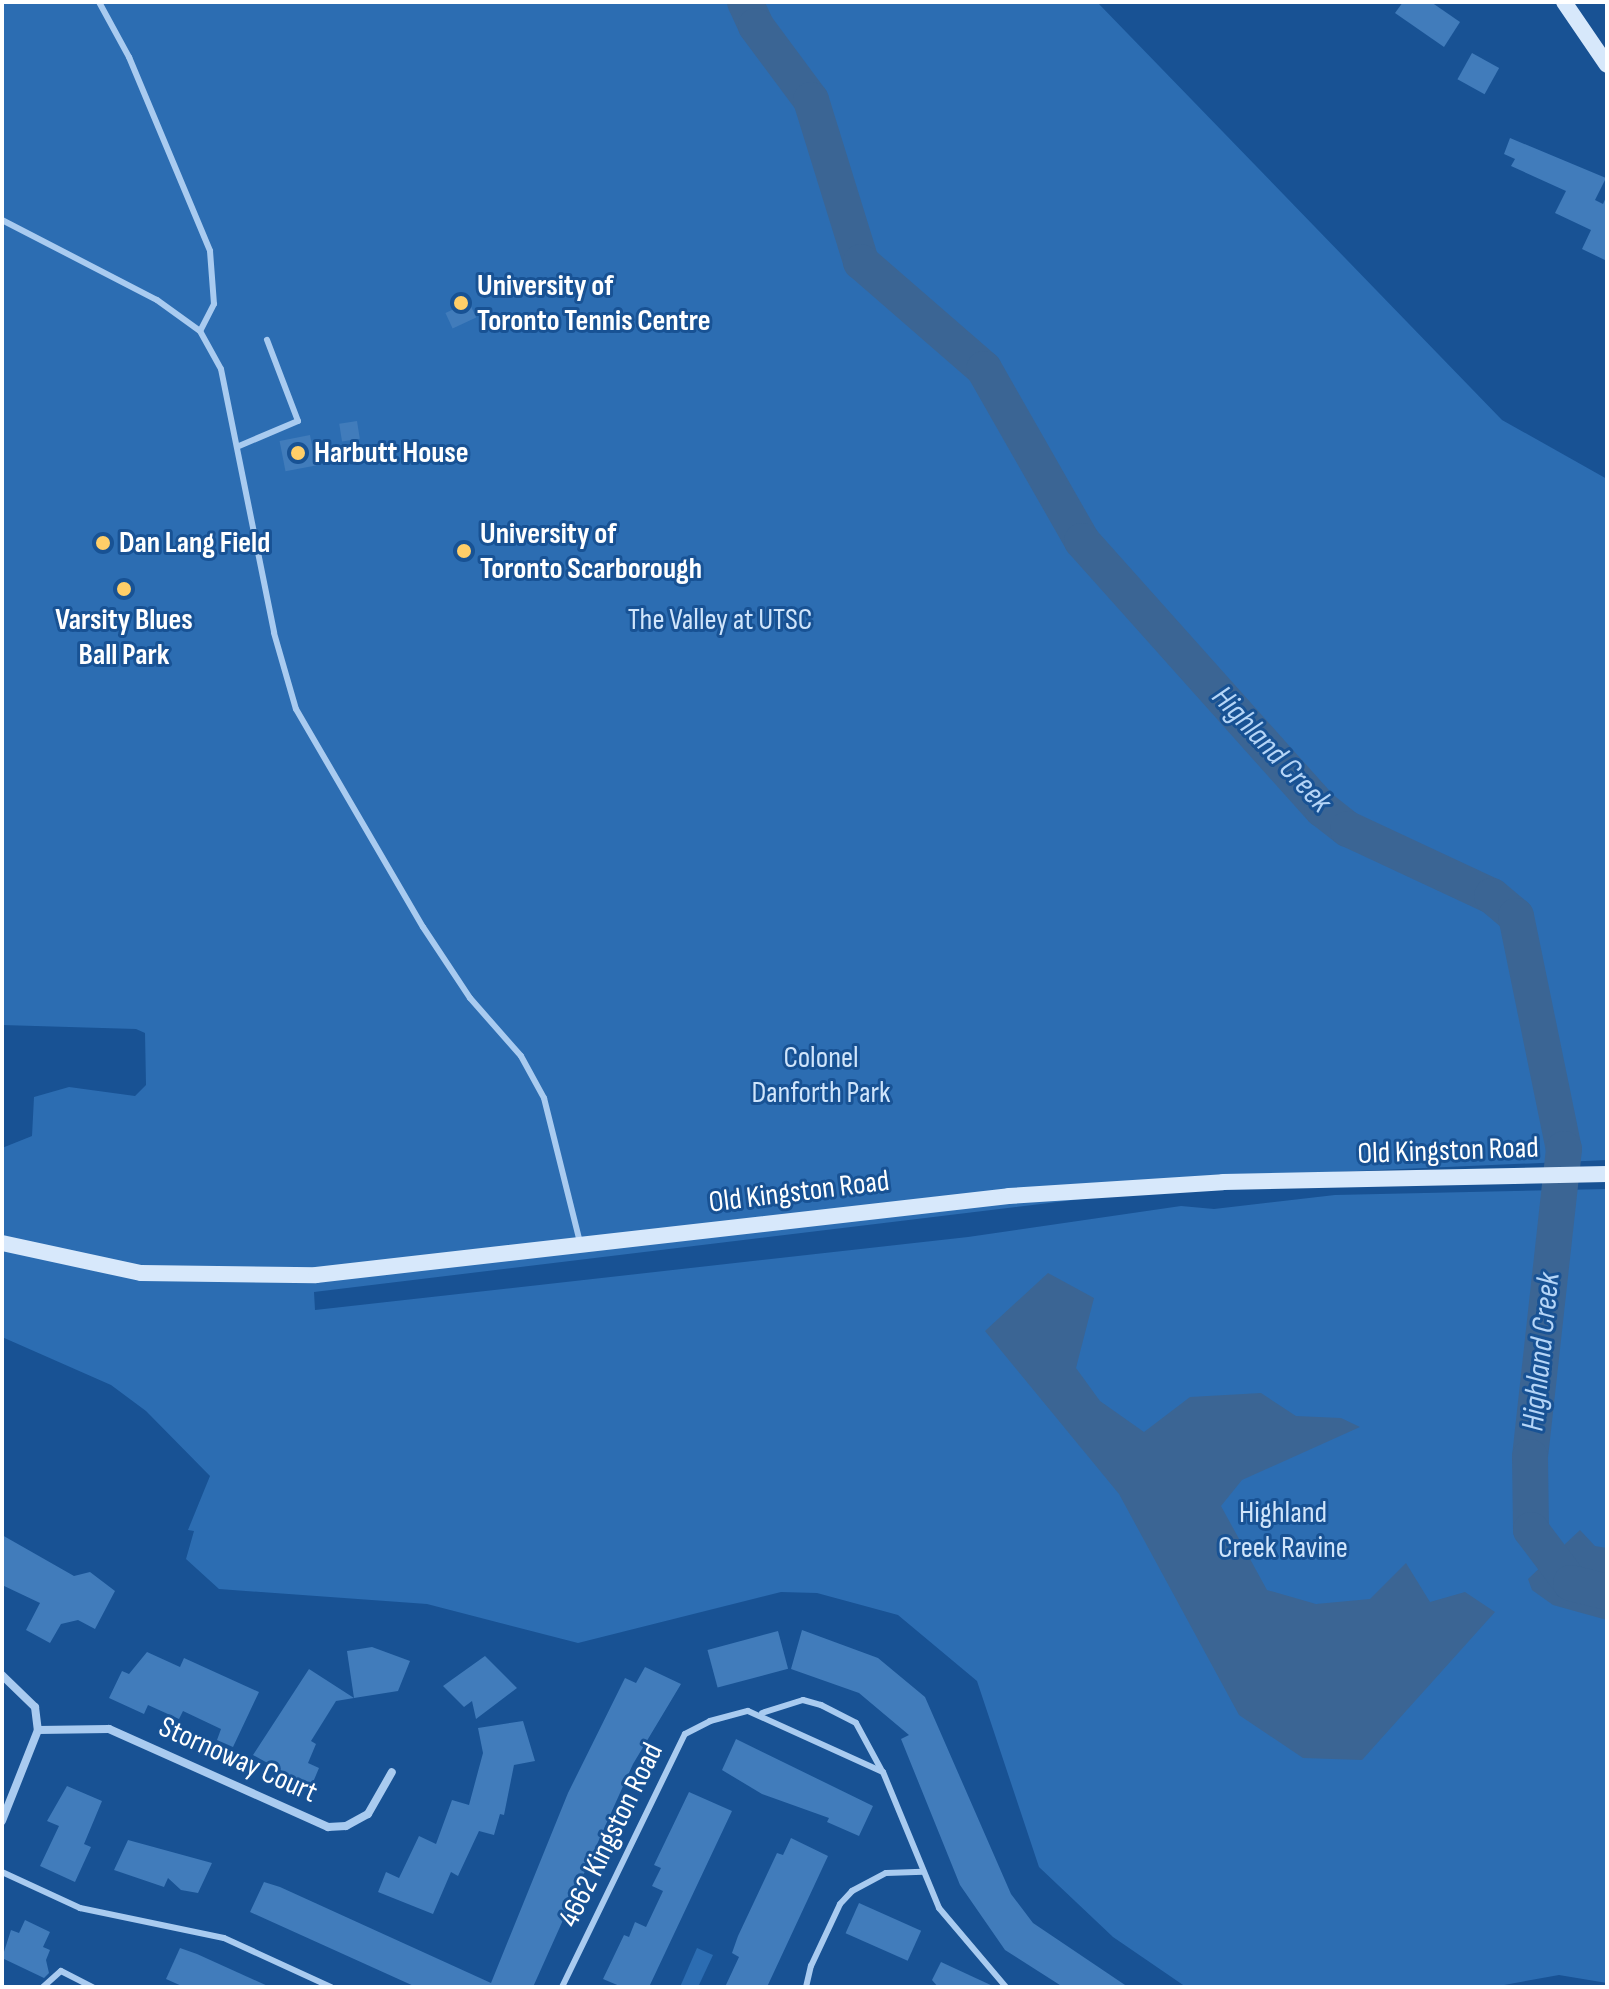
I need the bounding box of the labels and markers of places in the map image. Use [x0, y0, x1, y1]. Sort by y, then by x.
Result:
place label: University of Toronto Tennis Centre [477, 268, 711, 338]
marker: University of Toronto Tennis Centre [452, 294, 470, 312]
place label: Harbutt House [314, 435, 469, 471]
marker: Harbutt House [289, 444, 307, 462]
place label: University of Toronto Scarborough [480, 516, 702, 586]
place label: Dan Lang Field [119, 525, 270, 561]
marker: Dan Lang Field [94, 534, 112, 552]
marker: University of Toronto Scarborough [455, 542, 473, 560]
marker: Varsity Blues Ball Park [115, 580, 133, 598]
place label: Varsity Blues Ball Park [55, 602, 193, 672]

